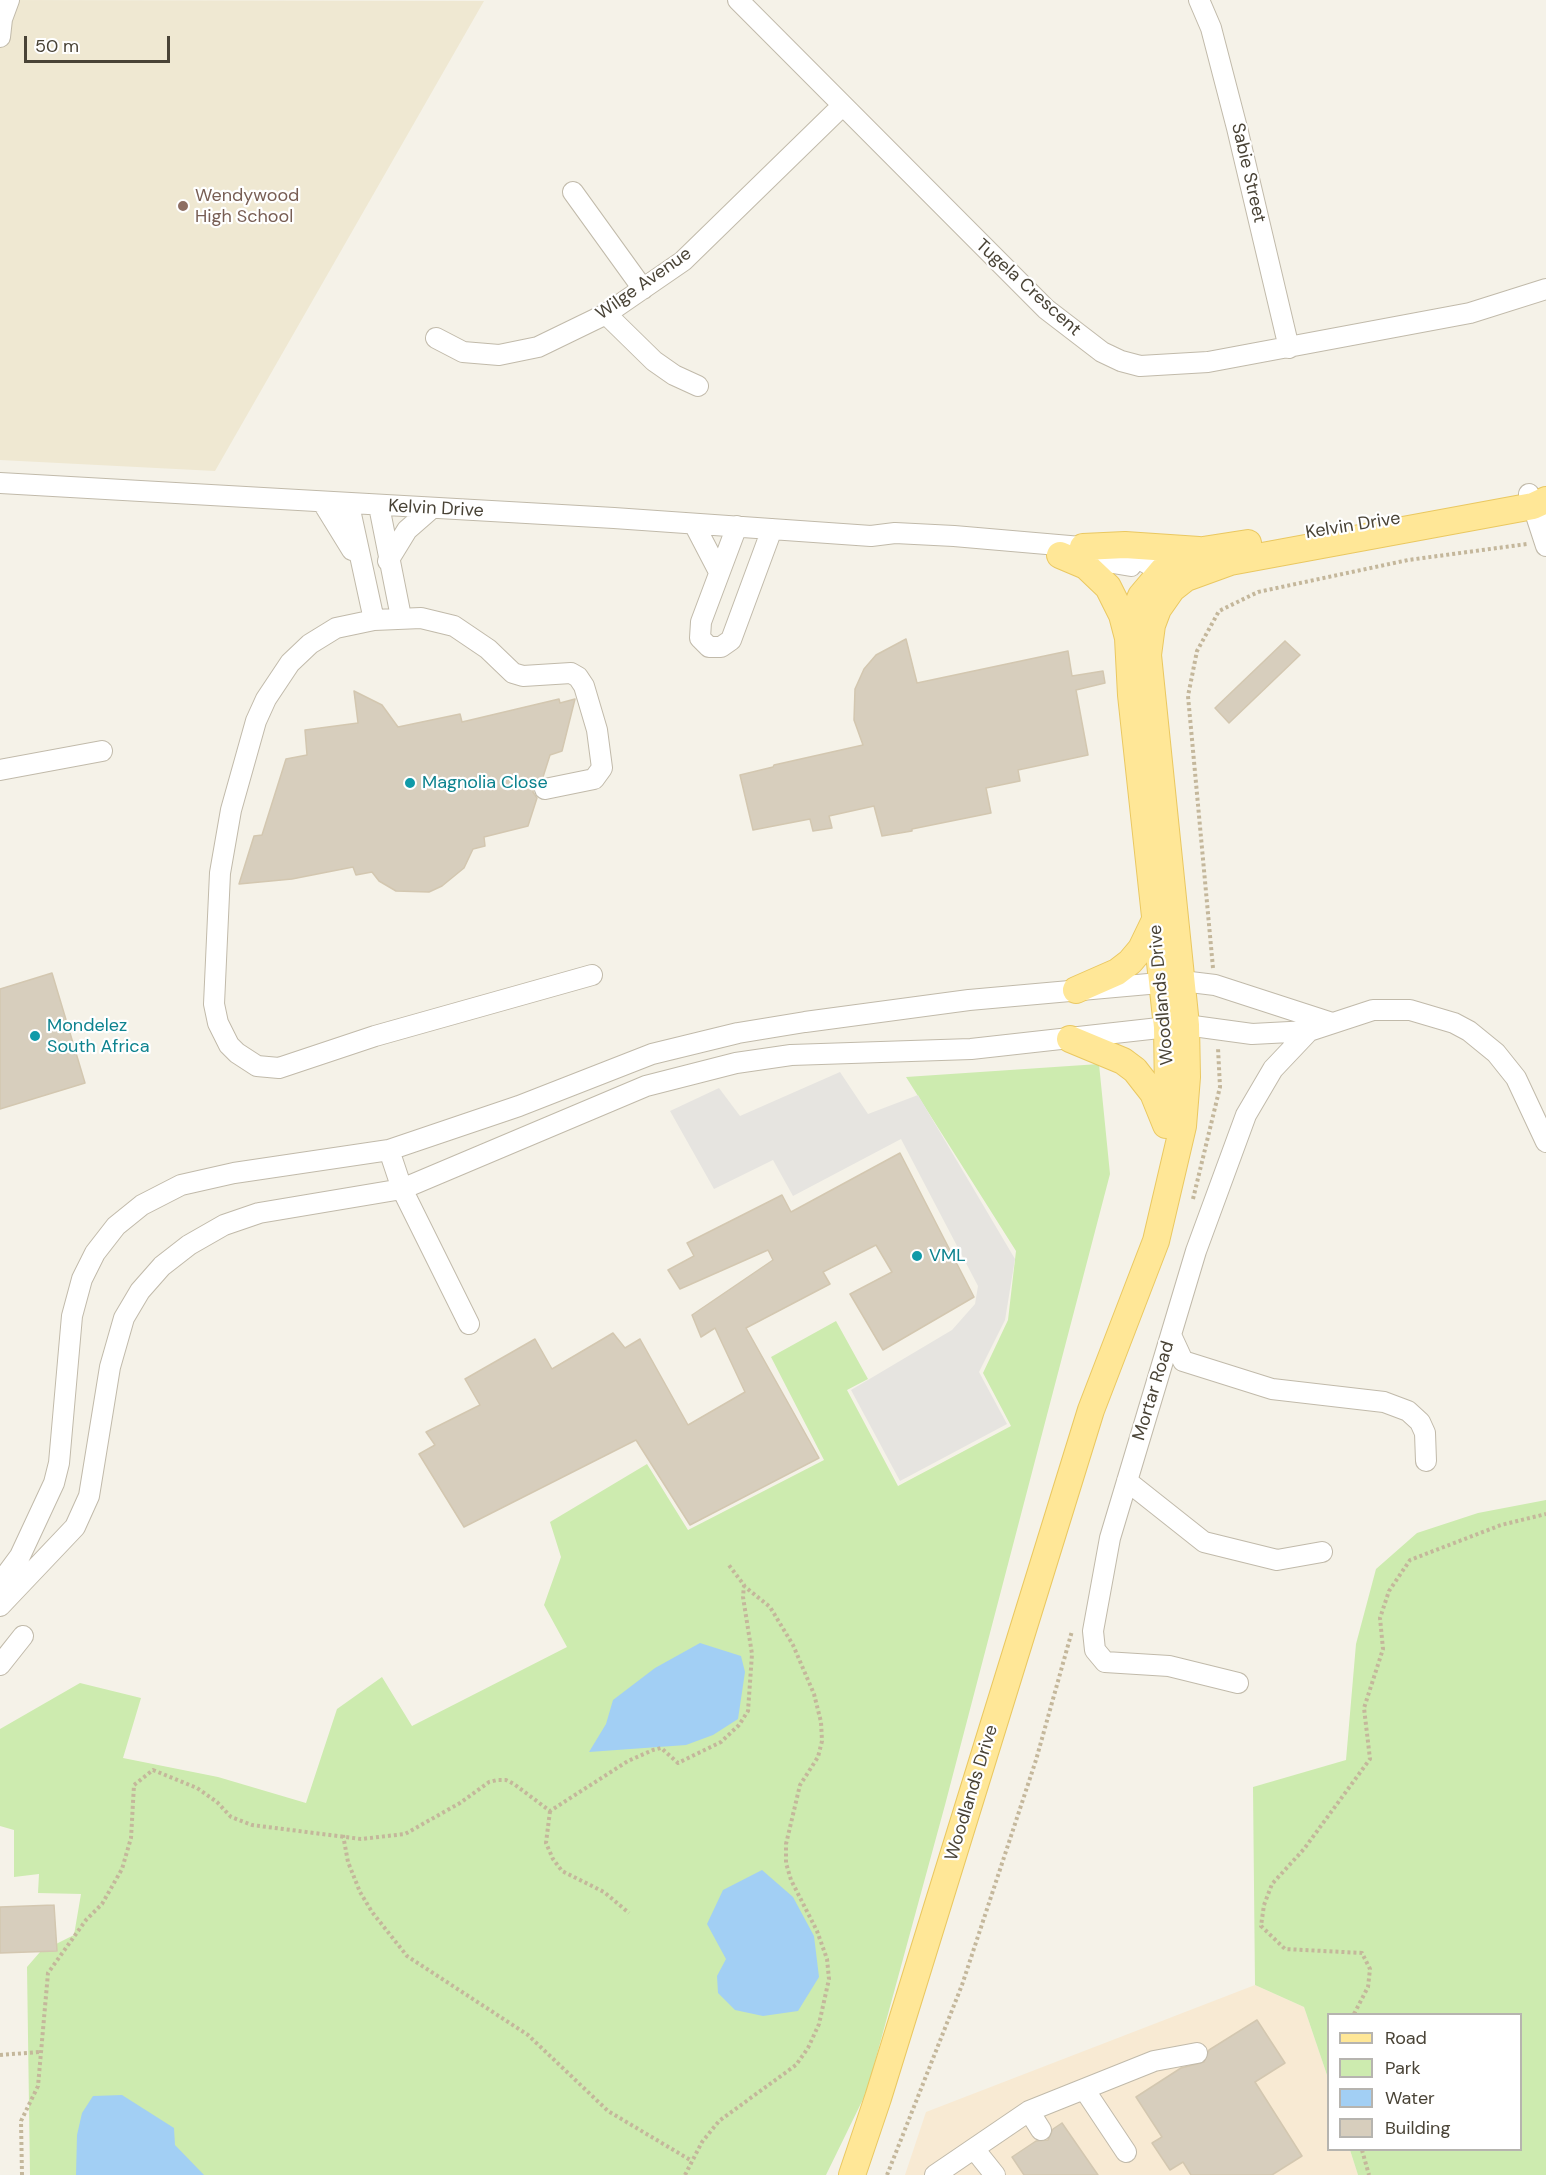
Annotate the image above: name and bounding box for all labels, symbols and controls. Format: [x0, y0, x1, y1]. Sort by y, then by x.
scale bar [27, 24, 172, 62]
text: 50 m [35, 34, 79, 58]
street label: Sabie Street [1226, 121, 1270, 225]
place label: Wendywood High School [195, 185, 299, 228]
marker: Wendywood High School [176, 199, 190, 213]
street label: Tugela Crescent [971, 235, 1085, 341]
street label: Wilge Avenue [592, 243, 696, 325]
street label: Kelvin Drive [388, 496, 484, 522]
street label: Kelvin Drive [1304, 508, 1402, 544]
place label: Magnolia Close [422, 772, 548, 794]
marker: Magnolia Close [403, 776, 417, 790]
street label: Woodlands Drive [1145, 924, 1179, 1066]
place label: Mondelez South Africa [47, 1015, 149, 1058]
marker: Mondelez South Africa [28, 1029, 42, 1043]
place label: VML [929, 1245, 966, 1267]
marker: VML [910, 1249, 924, 1263]
street label: Mortar Road [1129, 1339, 1179, 1443]
street label: Woodlands Drive [941, 1722, 1003, 1864]
legend [1327, 2013, 1522, 2151]
text: Road [1385, 2026, 1427, 2050]
text: Park [1385, 2056, 1421, 2080]
text: Water [1385, 2086, 1435, 2110]
text: Building [1385, 2116, 1450, 2140]

